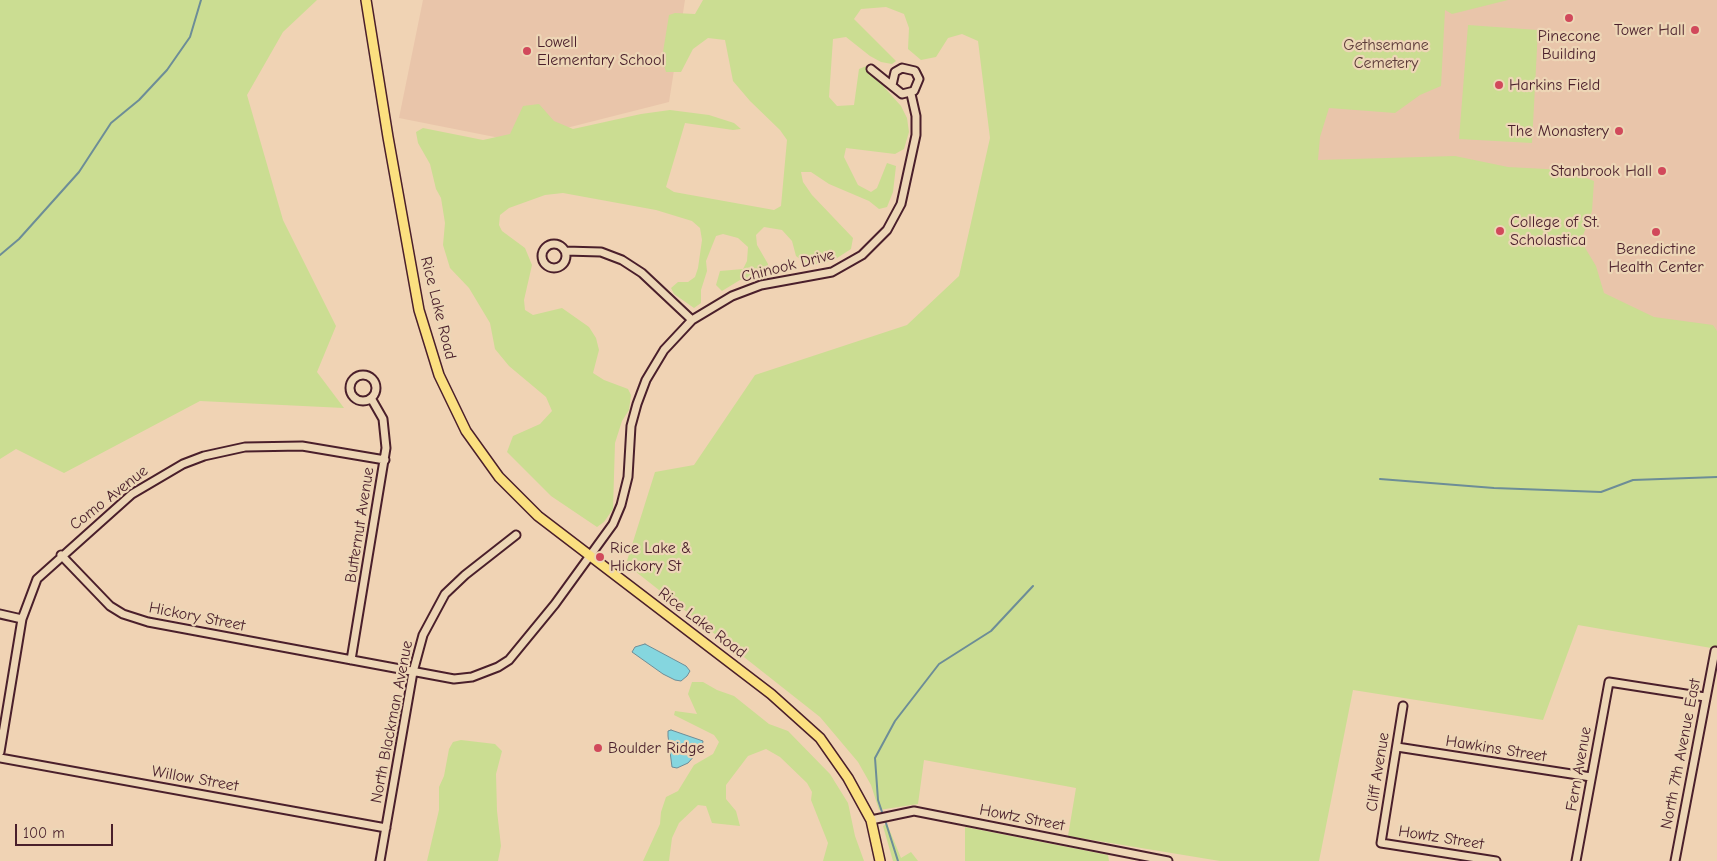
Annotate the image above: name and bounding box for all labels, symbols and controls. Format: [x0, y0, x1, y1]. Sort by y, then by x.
marker: Pinecone Building [1563, 12, 1575, 24]
place label: Tower Hall [1614, 20, 1685, 40]
marker: Tower Hall [1689, 24, 1701, 36]
place label: Pinecone Building [1538, 26, 1600, 64]
place label: Lowell Elementary School [537, 32, 665, 70]
park label: Gethsemane Cemetery [1343, 35, 1429, 73]
marker: Lowell Elementary School [521, 45, 533, 57]
place label: Harkins Field [1509, 75, 1600, 95]
marker: Harkins Field [1493, 79, 1505, 91]
place label: The Monastery [1507, 121, 1609, 141]
marker: The Monastery [1613, 125, 1625, 137]
place label: Stanbrook Hall [1550, 161, 1652, 181]
marker: Stanbrook Hall [1656, 165, 1668, 177]
place label: College of St. Scholastica [1510, 212, 1599, 250]
marker: College of St. Scholastica [1494, 225, 1506, 237]
marker: Benedictine Health Center [1650, 226, 1662, 238]
place label: Benedictine Health Center [1608, 239, 1704, 277]
street label: Chinook Drive [739, 245, 837, 287]
street label: Rice Lake Road [416, 254, 460, 362]
street label: Como Avenue [66, 461, 152, 535]
street label: Butternut Avenue [341, 466, 379, 584]
place label: Rice Lake & Hickory St [610, 538, 691, 576]
marker: Rice Lake & Hickory St [594, 551, 606, 563]
street label: Rice Lake Road [654, 584, 750, 662]
street label: Hickory Street [147, 598, 247, 636]
street label: North Blackman Avenue [367, 639, 417, 805]
street label: North 7th Avenue East [1657, 677, 1705, 831]
street label: Fern Avenue [1562, 725, 1596, 813]
street label: Cliff Avenue [1362, 731, 1394, 813]
street label: Hawkins Street [1444, 732, 1548, 766]
place label: Boulder Ridge [608, 738, 704, 758]
marker: Boulder Ridge [592, 742, 604, 754]
street label: Willow Street [150, 762, 240, 796]
street label: Howtz Street [978, 800, 1066, 836]
scale bar [18, 814, 115, 846]
street label: Howtz Street [1397, 822, 1485, 854]
text: 100 m [23, 824, 65, 842]

